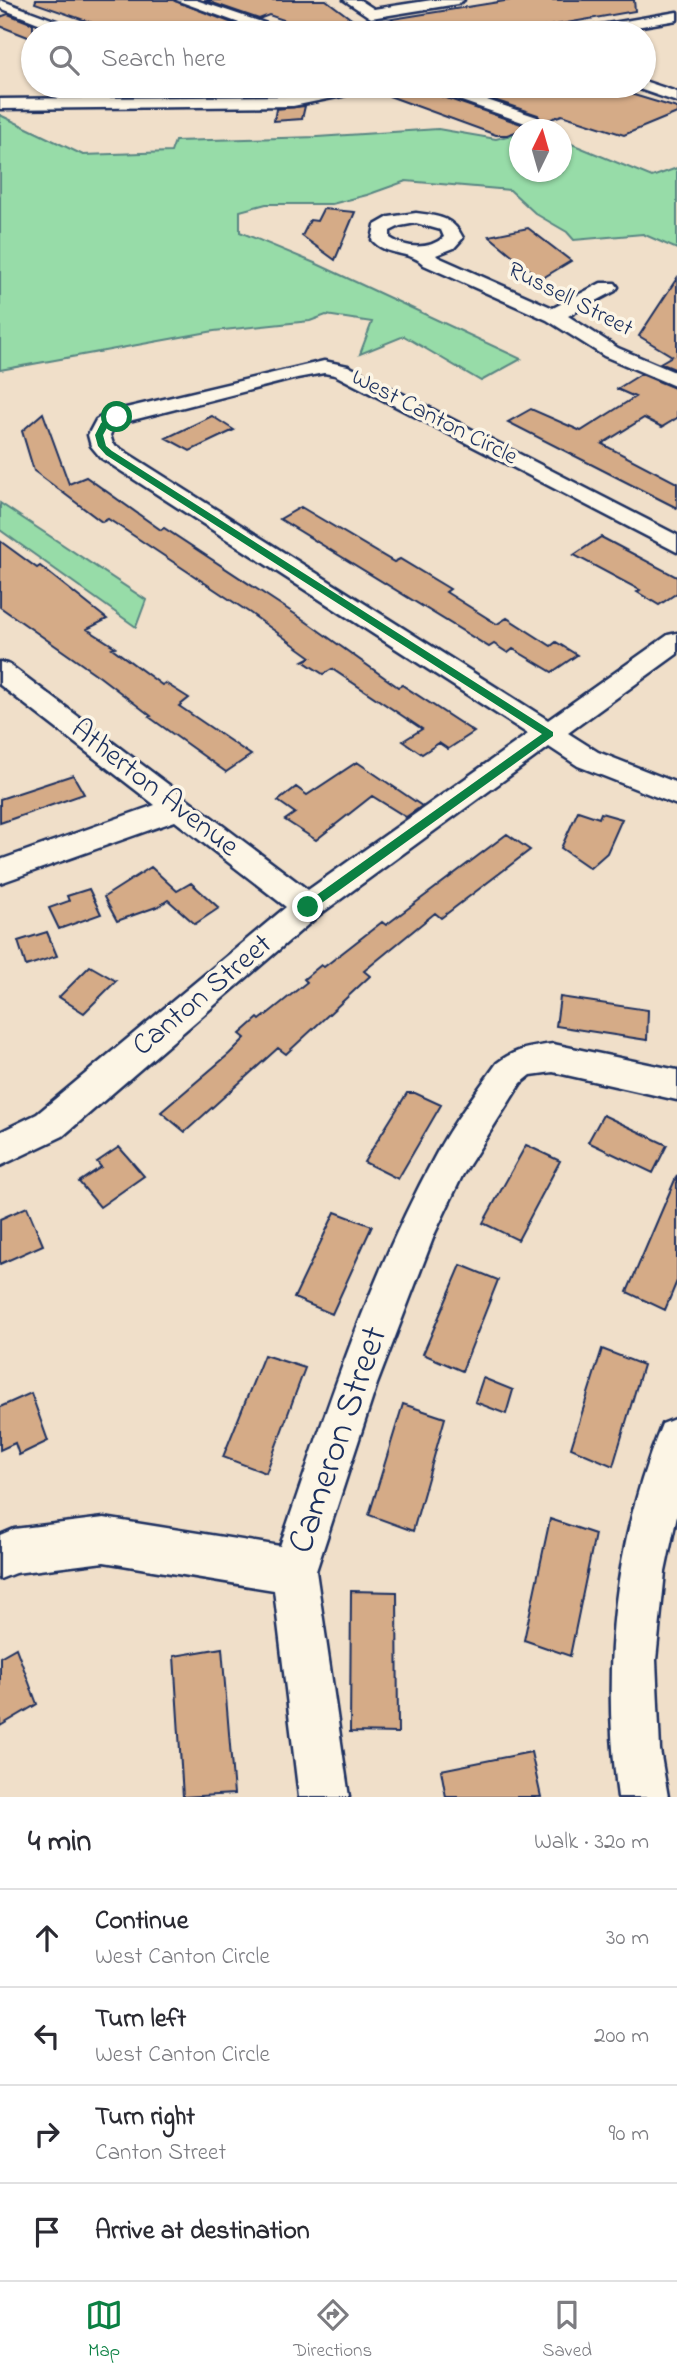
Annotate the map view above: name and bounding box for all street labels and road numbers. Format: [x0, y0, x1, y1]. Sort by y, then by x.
street label: Russell Street [501, 253, 639, 347]
street label: West Canton Circle [345, 361, 523, 475]
street label: Atherton Avenue [60, 709, 248, 869]
street label: Canton Street [123, 924, 283, 1068]
street label: Cameron Street [275, 1319, 403, 1561]

